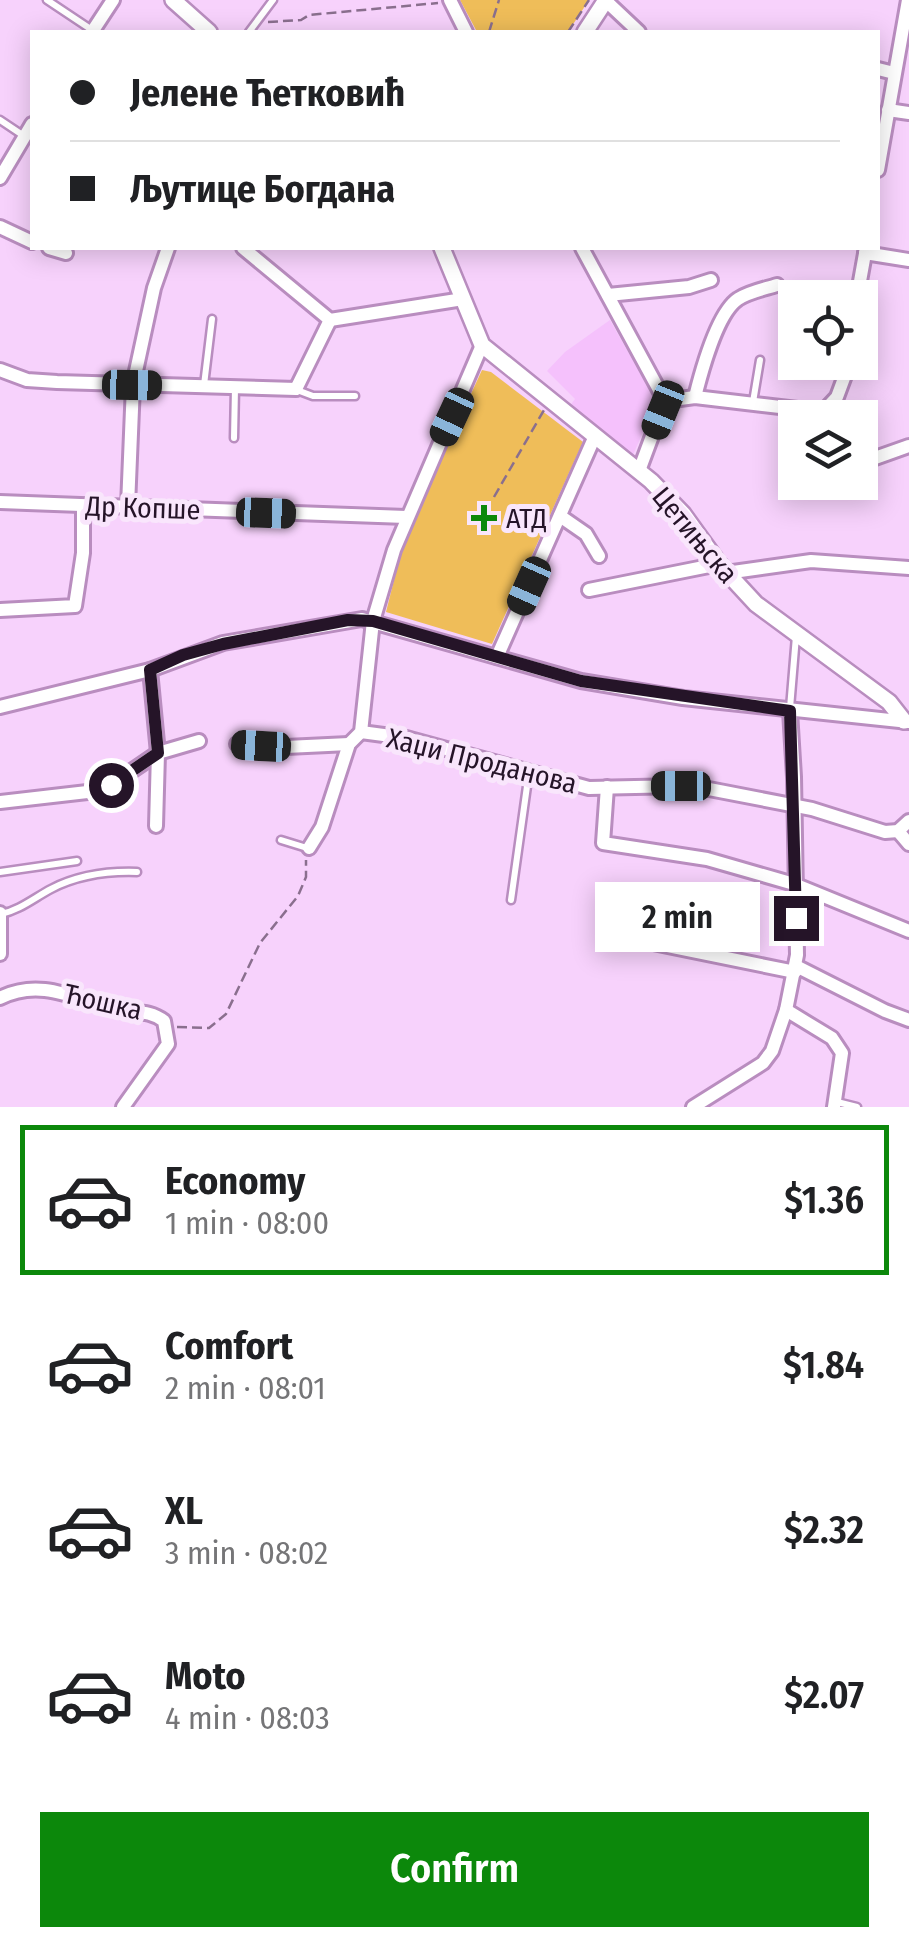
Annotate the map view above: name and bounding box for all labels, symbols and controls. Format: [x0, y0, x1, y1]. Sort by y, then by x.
text: Јелене Ћетковић [130, 70, 405, 116]
text: Љутице Богдана [130, 166, 395, 212]
map controls [778, 280, 878, 500]
button: locate [778, 280, 878, 380]
car [102, 369, 162, 401]
car [638, 377, 688, 443]
car [426, 383, 478, 451]
button: layers [778, 400, 878, 500]
street label: Цетињска [645, 480, 745, 590]
street label: Др Копше [84, 489, 201, 526]
car [235, 497, 297, 529]
place label: АТД [506, 502, 547, 535]
marker: АТД [471, 505, 497, 531]
car [503, 552, 555, 620]
street label: Хаџи Проданова [384, 721, 580, 801]
car [230, 729, 292, 763]
route start [89, 763, 134, 808]
car [651, 771, 711, 801]
callout: 2 min [596, 883, 761, 953]
route end [774, 896, 819, 941]
text: 2 min [642, 898, 713, 936]
street label: Ћошка [61, 977, 145, 1027]
icon: car [45, 1155, 135, 1245]
text: Economy [165, 1158, 305, 1204]
text: $1.36 [784, 1177, 864, 1223]
text: 1 min · 08:00 [165, 1204, 329, 1242]
icon: car [45, 1320, 135, 1410]
text: Comfort [165, 1323, 293, 1369]
text: $1.84 [783, 1342, 864, 1388]
text: 2 min · 08:01 [165, 1369, 326, 1407]
icon: car [45, 1485, 135, 1575]
text: XL [165, 1488, 203, 1534]
text: $2.32 [784, 1507, 864, 1553]
text: 3 min · 08:02 [165, 1534, 328, 1572]
icon: car [45, 1650, 135, 1740]
text: Moto [165, 1653, 246, 1699]
text: $2.07 [784, 1672, 864, 1718]
text: 4 min · 08:03 [165, 1699, 330, 1737]
button: Confirm [40, 1812, 869, 1927]

